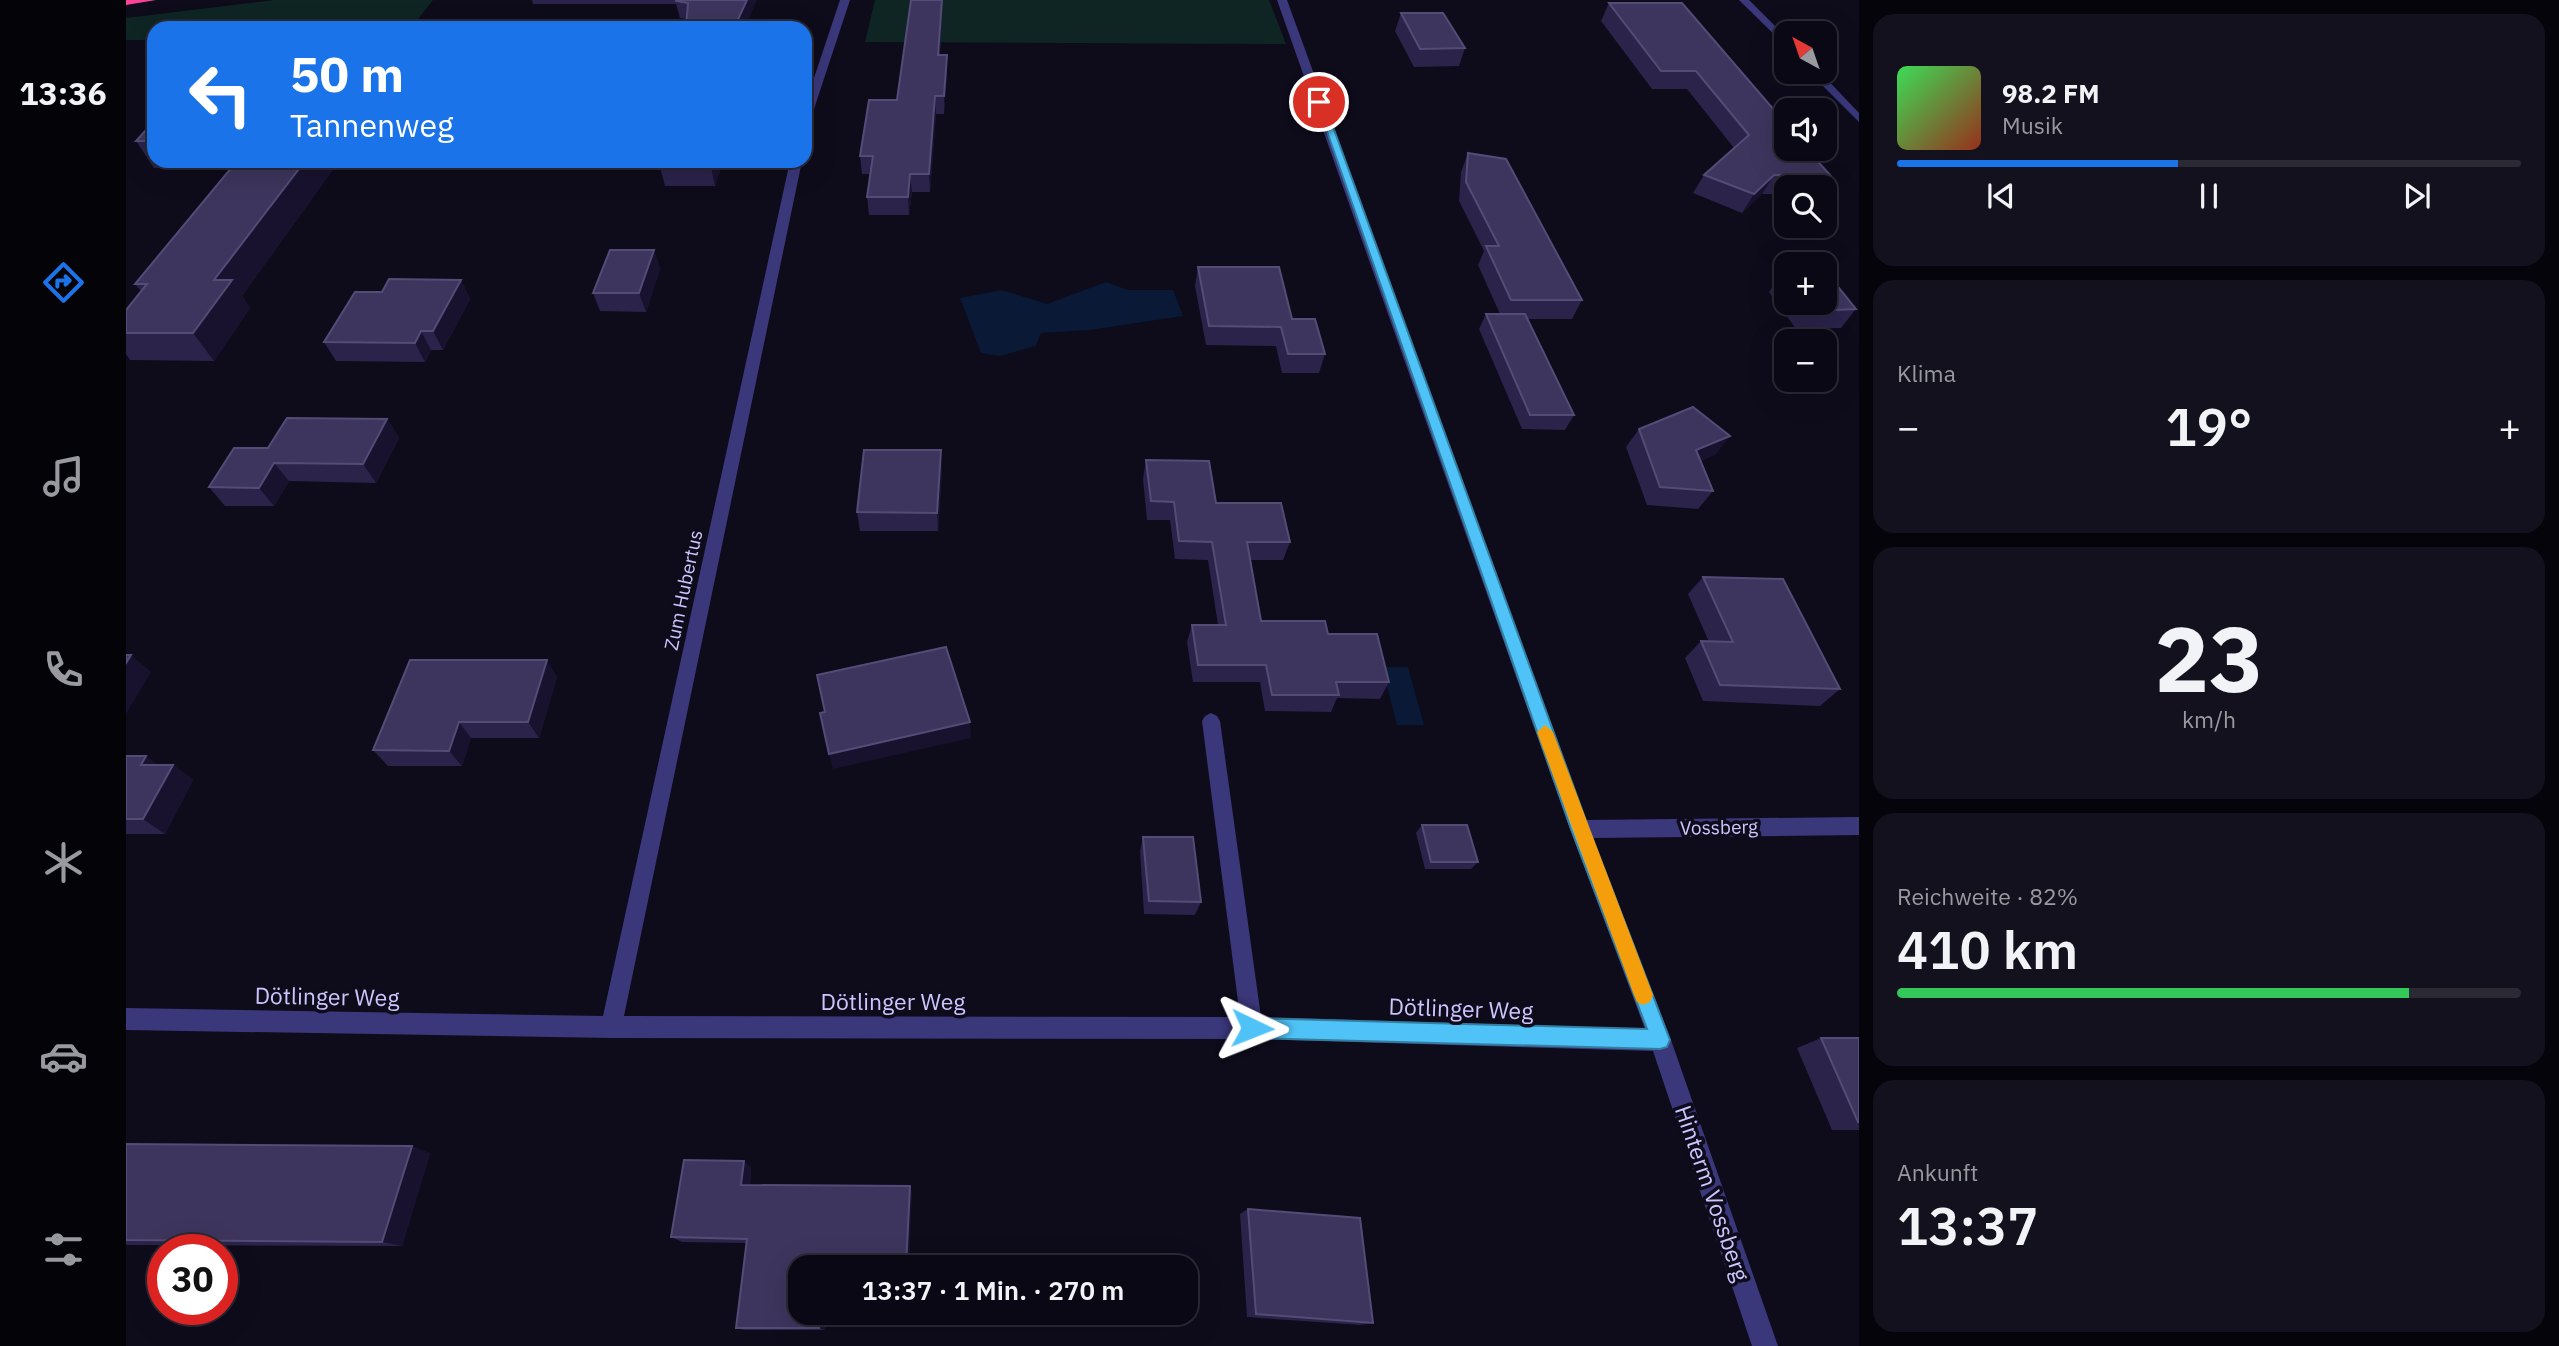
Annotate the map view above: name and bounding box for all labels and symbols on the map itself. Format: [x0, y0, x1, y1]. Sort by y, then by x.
north arrow [1774, 21, 1838, 84]
pin [1289, 72, 1349, 132]
street label: Zum Hubertus [659, 528, 707, 652]
street label: Vossberg [1680, 814, 1758, 840]
street label: Dötlinger Weg [254, 980, 400, 1012]
street label: Dötlinger Weg [821, 986, 965, 1016]
street label: Dötlinger Weg [1388, 990, 1534, 1026]
position arrow [1215, 991, 1289, 1065]
street label: Hinterm Vossberg [1669, 1101, 1757, 1285]
speed limit sign: 30 [147, 1234, 238, 1325]

